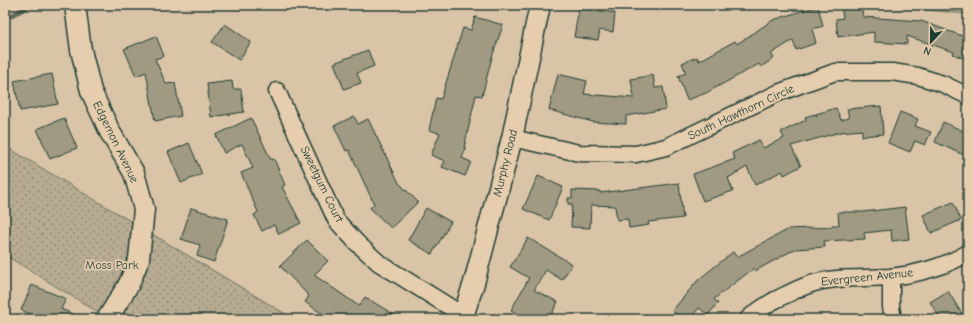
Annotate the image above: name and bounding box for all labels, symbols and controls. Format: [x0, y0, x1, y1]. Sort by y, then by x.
north arrow [911, 22, 951, 62]
text: N [922, 43, 933, 58]
street label: South Hawthorn Circle [686, 81, 796, 143]
street label: Edgemon Avenue [90, 99, 142, 185]
street label: Murphy Road [490, 128, 520, 198]
street label: Sweetgum Court [297, 144, 347, 225]
park label: Moss Park [85, 258, 139, 272]
street label: Evergreen Avenue [820, 265, 914, 289]

